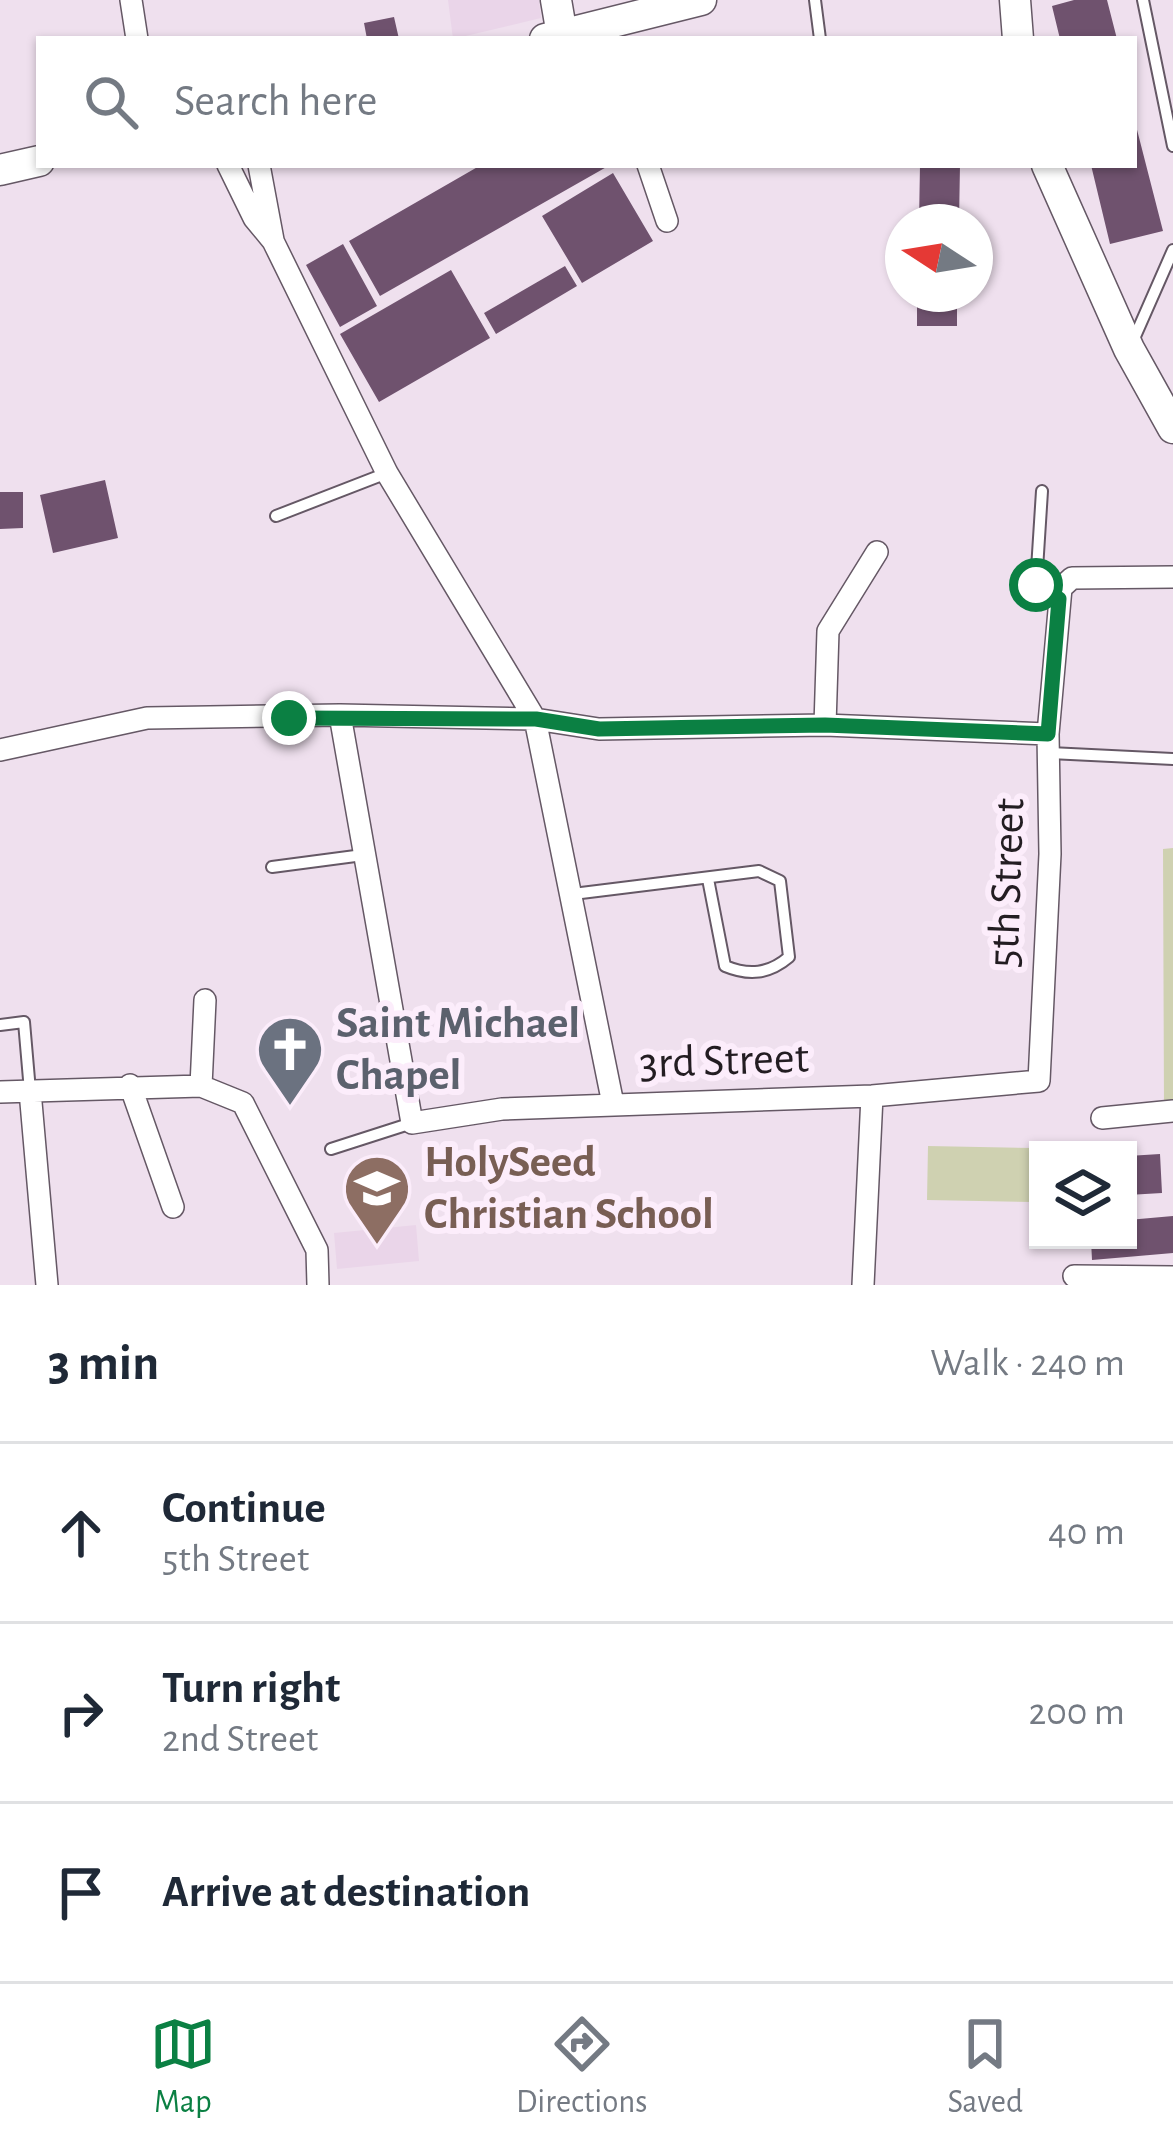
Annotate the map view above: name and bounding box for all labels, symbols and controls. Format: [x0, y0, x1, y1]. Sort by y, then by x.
search box [36, 36, 1137, 168]
icon: search [78, 69, 144, 135]
text: Search here [174, 79, 377, 124]
north arrow [885, 204, 993, 312]
route start [1009, 558, 1063, 612]
route end [262, 691, 316, 745]
street label: 5th Street [982, 797, 1032, 969]
place label: Saint Michael Chapel [336, 1001, 580, 1098]
church icon: Saint Michael Chapel [255, 1014, 325, 1108]
street label: 3rd Street [638, 1036, 810, 1086]
place label: HolySeed Christian School [424, 1140, 714, 1237]
map controls [1029, 1141, 1137, 1249]
button: layers [1029, 1141, 1137, 1249]
school or university icon: HolySeed Christian School [342, 1153, 412, 1247]
text: 3 min [48, 1338, 159, 1389]
text: Walk · 240 m [930, 1344, 1125, 1383]
text: Continue [162, 1486, 326, 1531]
icon: ahead [48, 1500, 114, 1566]
text: 40 m [1048, 1513, 1125, 1552]
text: 5th Street [162, 1540, 309, 1579]
text: Turn right [162, 1666, 340, 1711]
icon: right [48, 1680, 114, 1746]
text: 200 m [1028, 1693, 1125, 1732]
text: 2nd Street [162, 1720, 318, 1759]
icon: arrive [48, 1860, 114, 1926]
text: Arrive at destination [162, 1870, 530, 1915]
tab: Map [150, 2011, 216, 2123]
tab: Directions [516, 2011, 647, 2123]
tab: Saved [947, 2011, 1023, 2123]

